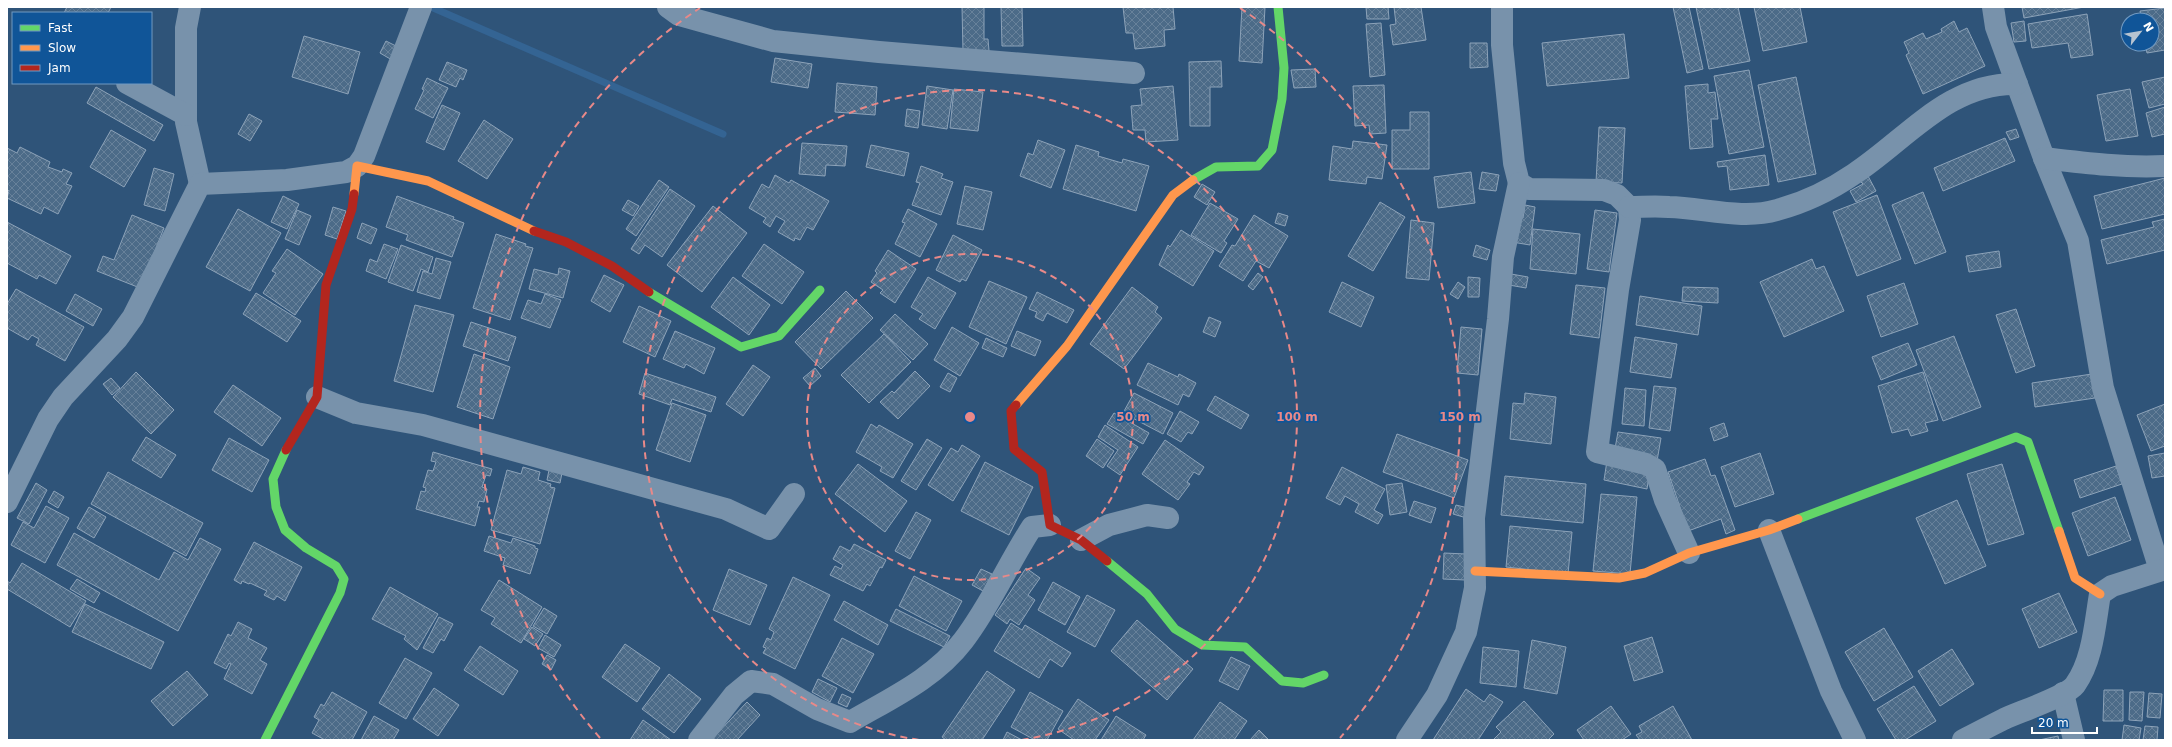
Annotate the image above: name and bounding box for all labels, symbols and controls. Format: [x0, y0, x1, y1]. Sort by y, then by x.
legend [12, 12, 152, 84]
north arrow [2120, 12, 2160, 52]
text: N [2140, 20, 2156, 34]
text: Fast [48, 21, 72, 35]
text: Slow [48, 41, 76, 55]
text: Jam [47, 61, 71, 75]
centre of rings [963, 410, 977, 424]
text: 50 m [1116, 410, 1150, 424]
text: 100 m [1276, 410, 1318, 424]
text: 150 m [1439, 410, 1481, 424]
scale bar [2032, 709, 2097, 735]
text: 20 m [2038, 716, 2069, 730]

